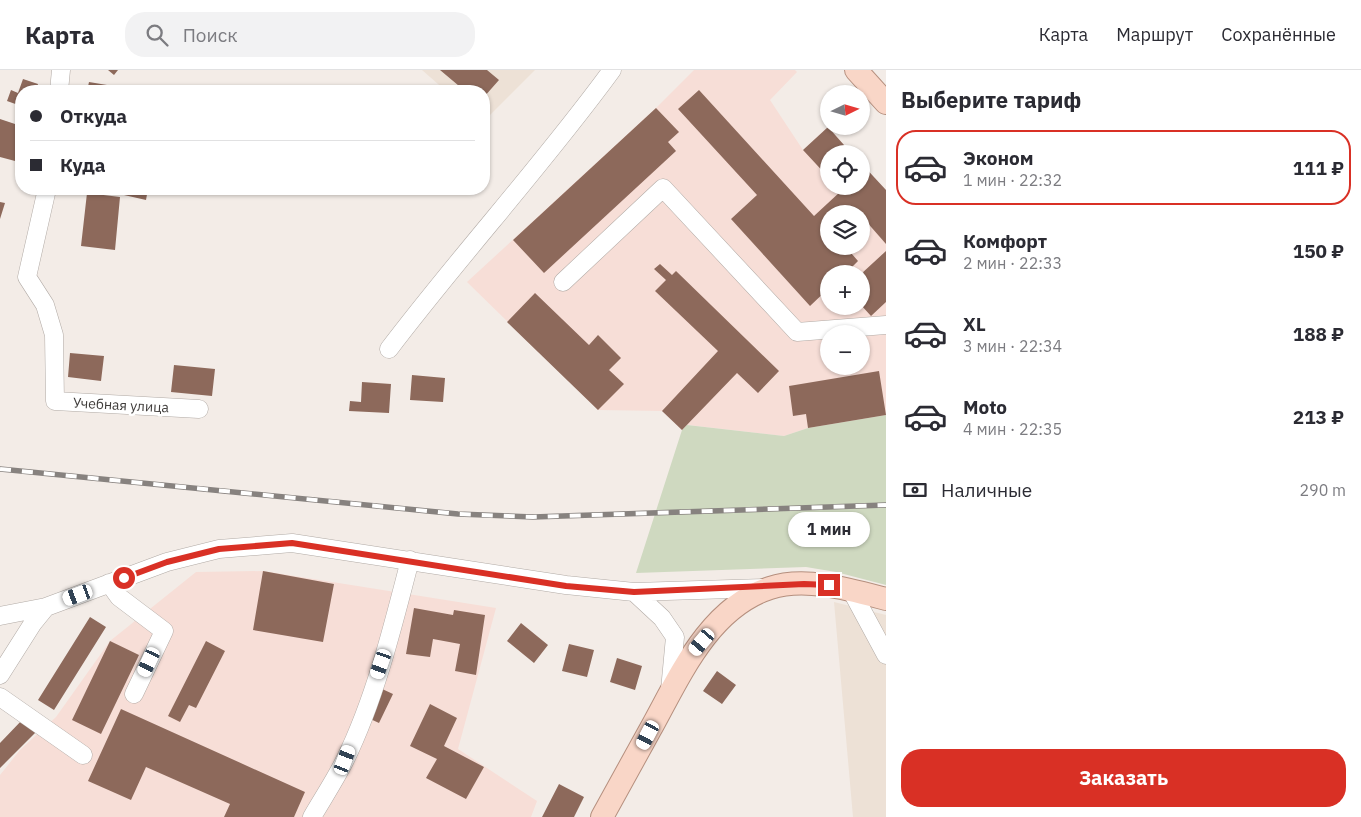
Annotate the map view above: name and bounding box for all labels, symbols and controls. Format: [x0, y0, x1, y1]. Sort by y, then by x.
search box [125, 12, 475, 57]
text: Карта [25, 19, 95, 51]
icon: search [143, 21, 171, 49]
text: Поиск [183, 23, 238, 47]
text: Карта [1039, 23, 1088, 46]
text: Маршрут [1116, 23, 1193, 46]
text: Сохранённые [1221, 23, 1336, 46]
north arrow [820, 85, 870, 135]
map controls [820, 85, 870, 375]
text: Выберите тариф [901, 85, 1081, 114]
text: Откуда [60, 104, 127, 128]
button: locate [820, 145, 870, 195]
icon: car [903, 145, 948, 190]
text: Эконом [963, 146, 1034, 170]
text: Куда [60, 153, 105, 177]
text: 111 ₽ [1293, 156, 1344, 180]
text: 1 мин · 22:32 [963, 170, 1062, 190]
button: layers [820, 205, 870, 255]
icon: car [903, 228, 948, 273]
text: Комфорт [963, 229, 1047, 253]
text: 150 ₽ [1293, 239, 1344, 263]
text: 2 мин · 22:33 [963, 253, 1062, 273]
button: + [820, 265, 870, 315]
icon: car [903, 311, 948, 356]
text: XL [963, 312, 986, 336]
text: 188 ₽ [1293, 322, 1344, 346]
button: − [820, 325, 870, 375]
text: 3 мин · 22:34 [963, 336, 1062, 356]
street label: Учебная улица [72, 393, 170, 417]
icon: car [903, 394, 948, 439]
text: Moto [963, 395, 1007, 419]
text: 213 ₽ [1293, 405, 1344, 429]
text: 4 мин · 22:35 [963, 419, 1062, 439]
icon: cash [901, 476, 929, 504]
text: Наличные [941, 478, 1032, 502]
text: 290 m [1299, 480, 1346, 500]
callout: 1 мин [788, 512, 870, 548]
text: 1 мин [807, 519, 851, 539]
route start [113, 567, 135, 589]
route end [818, 574, 840, 596]
car [61, 583, 94, 607]
car [686, 626, 717, 658]
car [135, 645, 162, 679]
car [369, 647, 392, 681]
car [634, 718, 661, 752]
car [332, 743, 357, 777]
button: Заказать [901, 749, 1346, 807]

